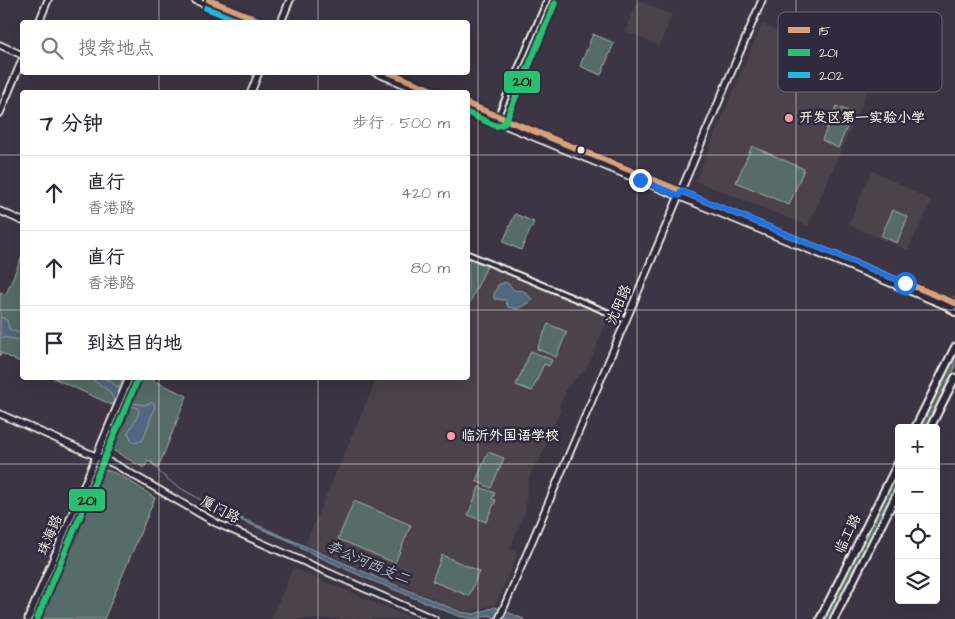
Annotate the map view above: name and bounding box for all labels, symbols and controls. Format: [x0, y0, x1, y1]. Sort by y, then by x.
legend [778, 12, 942, 92]
search box [20, 20, 470, 75]
text: 15 [819, 21, 831, 41]
icon: search [38, 34, 66, 62]
text: 搜索地点 [78, 35, 154, 62]
text: 201 [819, 43, 838, 63]
text: 202 [819, 66, 844, 86]
line badge: 201 [503, 70, 541, 94]
text: 201 [512, 72, 532, 92]
place label: 开发区第一实验小学 [799, 108, 925, 128]
text: 7 分钟 [40, 109, 103, 138]
text: 步行 · 500 m [353, 112, 450, 134]
marker: 开发区第一实验小学 [783, 112, 795, 124]
unlabelled marker [576, 145, 586, 155]
text: 直行 [87, 169, 125, 196]
route end [629, 169, 652, 192]
icon: ahead [40, 179, 68, 207]
text: 420 m [401, 182, 450, 204]
text: 香港路 [87, 197, 135, 219]
text: 直行 [87, 244, 125, 271]
icon: ahead [40, 254, 68, 282]
text: 80 m [411, 257, 450, 279]
text: 香港路 [87, 272, 135, 294]
route start [894, 272, 917, 295]
street label: 沈阳路 [602, 282, 636, 328]
icon: arrive [40, 329, 68, 357]
text: 到达目的地 [87, 330, 182, 357]
map controls [895, 424, 940, 604]
button: + [895, 424, 940, 469]
place label: 临沂外国语学校 [461, 426, 559, 446]
marker: 临沂外国语学校 [445, 430, 457, 442]
button: − [895, 469, 940, 514]
line badge: 201 [68, 488, 106, 512]
text: 201 [77, 491, 97, 511]
street label: 厦门路 [197, 492, 243, 528]
street label: 临工路 [830, 511, 866, 557]
street label: 珠海路 [33, 512, 67, 558]
button: locate [895, 514, 940, 559]
water label: 李公河西支二 [322, 536, 414, 590]
button: layers [895, 559, 940, 604]

